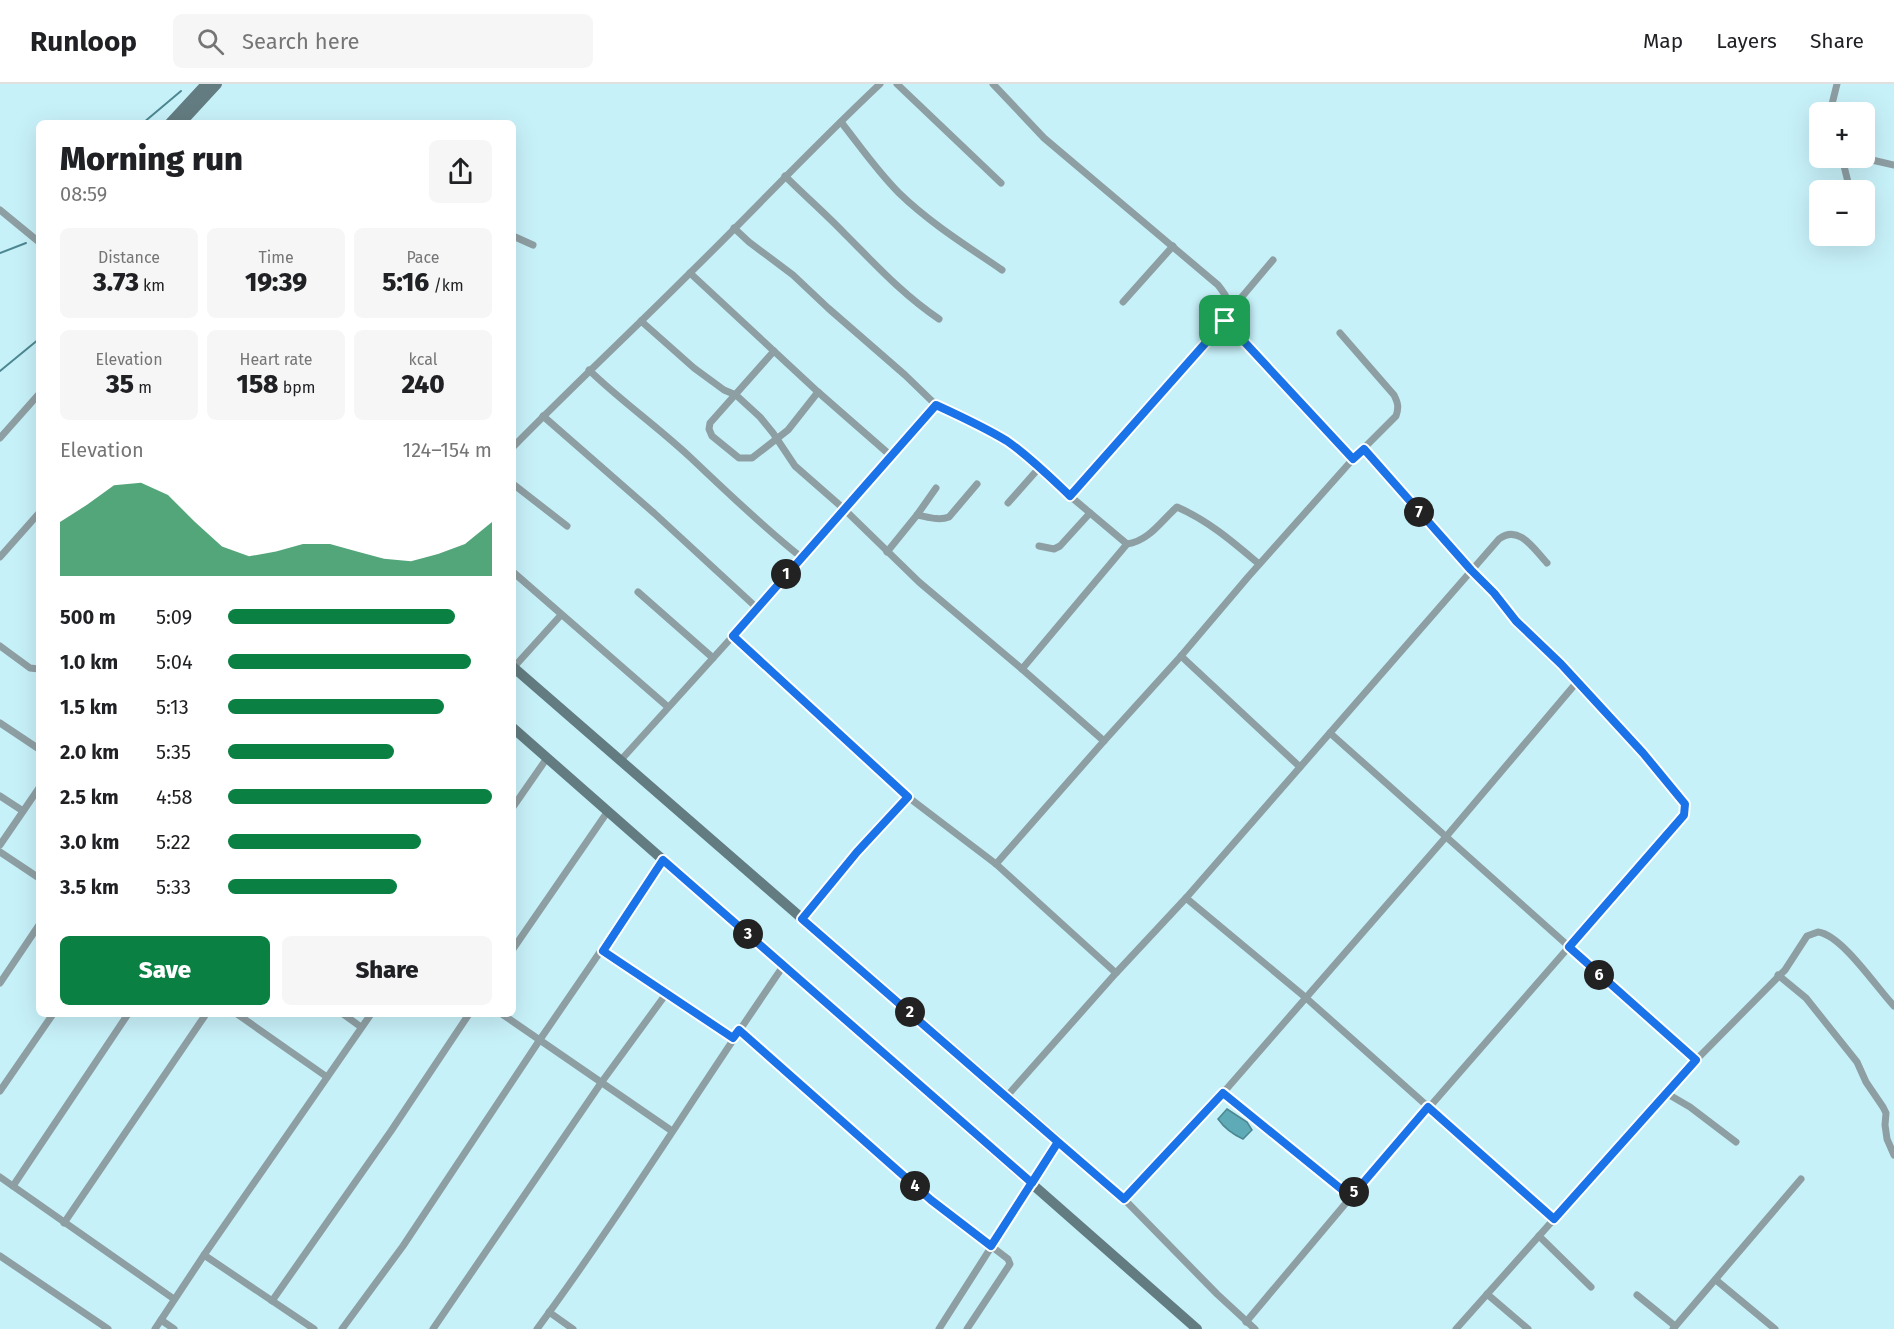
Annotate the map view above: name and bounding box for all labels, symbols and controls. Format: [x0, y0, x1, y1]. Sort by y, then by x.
search box [173, 14, 593, 68]
text: Runloop [30, 25, 137, 58]
icon: search [194, 25, 227, 58]
text: Search here [242, 28, 360, 55]
text: Map [1643, 28, 1683, 54]
text: Layers [1716, 28, 1777, 54]
text: Share [1810, 28, 1864, 54]
map controls [1809, 102, 1875, 246]
button: + [1809, 102, 1875, 168]
text: Morning run [60, 139, 243, 179]
button: share [429, 140, 492, 203]
button: − [1809, 180, 1875, 246]
text: 08:59 [60, 182, 107, 206]
text: Distance [98, 248, 160, 267]
text: Time [258, 248, 294, 267]
text: Pace [406, 248, 440, 267]
text: 3.73 [93, 267, 139, 298]
text: 19:39 [245, 267, 307, 298]
text: 5:16 [382, 267, 429, 298]
text: km [139, 276, 165, 295]
text: /km [429, 276, 464, 295]
pin [1199, 295, 1250, 346]
icon: arrive [1208, 304, 1241, 337]
text: Elevation [95, 350, 163, 369]
text: Heart rate [240, 350, 312, 369]
text: kcal [409, 350, 437, 369]
text: 35 [106, 369, 134, 400]
text: 158 [237, 369, 278, 400]
text: 240 [401, 369, 445, 400]
text: m [134, 378, 152, 397]
text: bpm [278, 378, 315, 397]
text: Elevation [60, 438, 144, 462]
text: 124–154 m [403, 438, 492, 462]
pin: 7 [1404, 497, 1434, 527]
text: 7 [1415, 502, 1423, 521]
pin: 1 [771, 559, 801, 589]
text: 1 [782, 564, 790, 583]
text: 500 m [60, 605, 116, 629]
text: 5:09 [156, 605, 192, 629]
text: 1.0 km [60, 650, 118, 674]
text: 5:04 [156, 650, 193, 674]
text: 1.5 km [60, 695, 118, 719]
text: 5:13 [156, 695, 189, 719]
text: 2.0 km [60, 740, 119, 764]
text: 5:35 [156, 740, 191, 764]
text: 2.5 km [60, 785, 119, 809]
text: 4:58 [156, 785, 193, 809]
text: 3.0 km [60, 830, 119, 854]
text: 5:22 [156, 830, 191, 854]
text: 3.5 km [60, 875, 119, 899]
text: 5:33 [156, 875, 191, 899]
pin: 3 [733, 919, 763, 949]
text: 3 [744, 924, 752, 943]
button: Save [60, 936, 270, 1005]
button: Share [282, 936, 492, 1005]
pin: 6 [1584, 960, 1614, 990]
text: 6 [1594, 965, 1604, 984]
pin: 2 [895, 997, 925, 1027]
text: 2 [906, 1002, 914, 1021]
pin: 4 [900, 1171, 930, 1201]
text: 4 [910, 1176, 920, 1195]
pin: 5 [1339, 1177, 1369, 1207]
text: 5 [1350, 1182, 1358, 1201]

